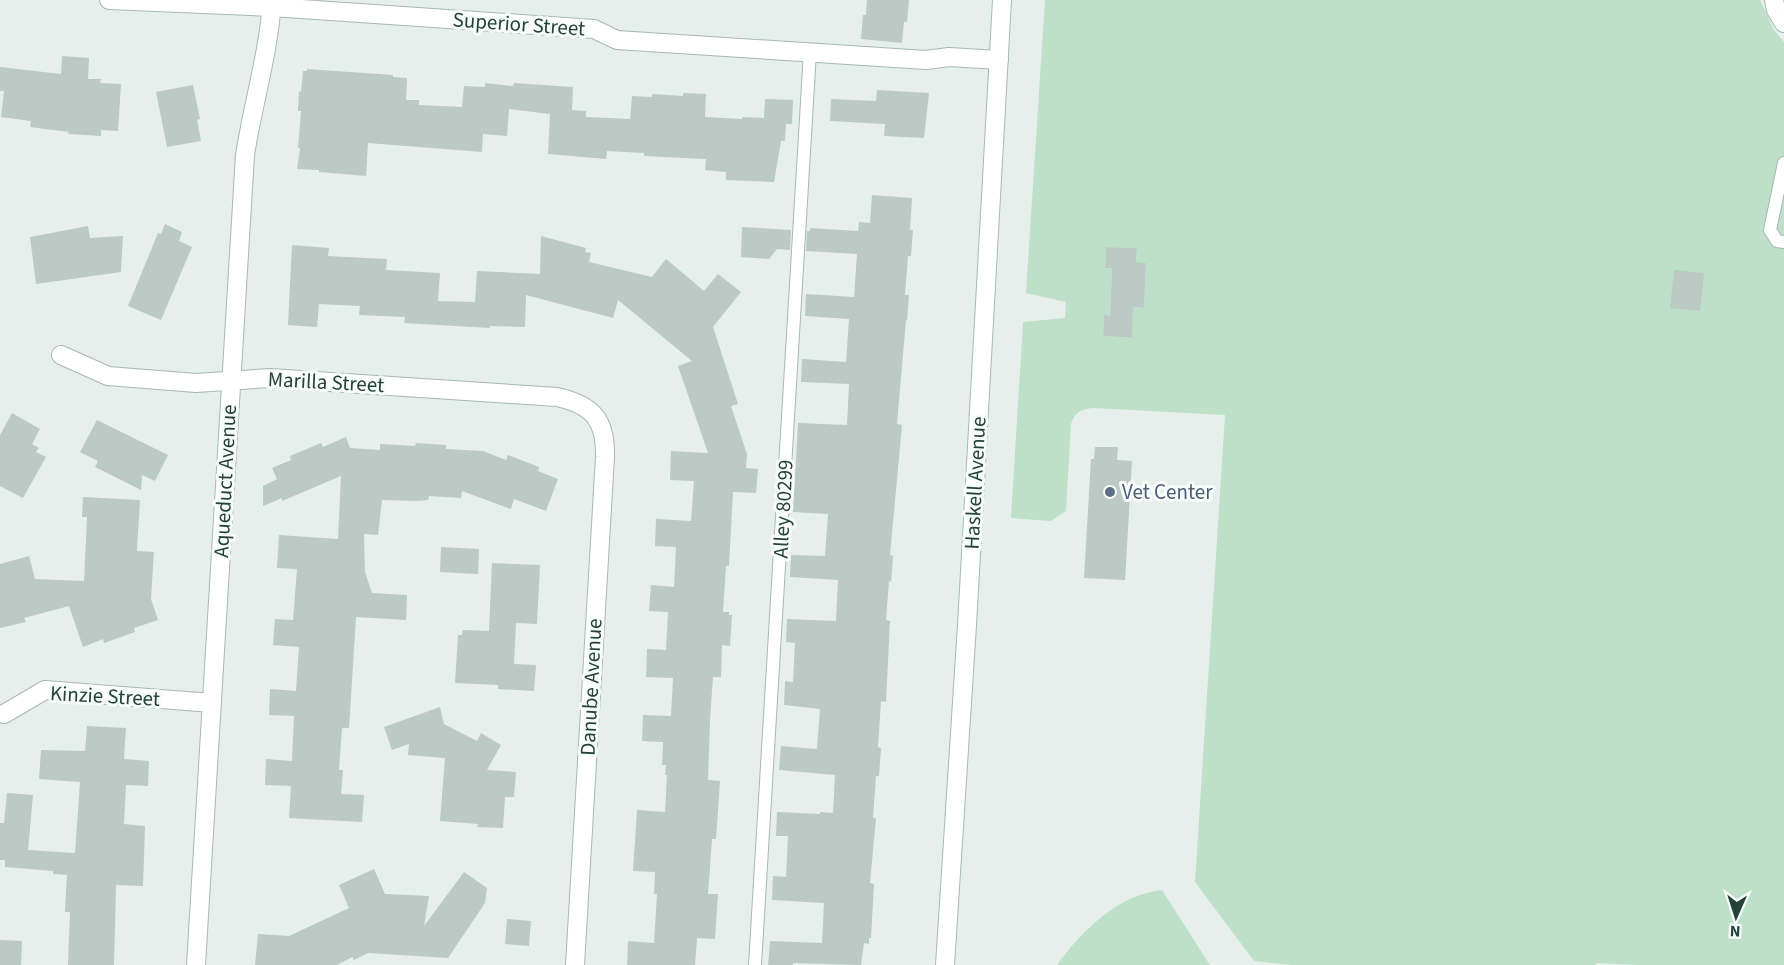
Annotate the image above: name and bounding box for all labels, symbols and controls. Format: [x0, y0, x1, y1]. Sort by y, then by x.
street label: Superior Street [452, 4, 586, 44]
street label: Marilla Street [267, 364, 385, 400]
street label: Aqueduct Avenue [206, 404, 244, 558]
street label: Haskell Avenue [957, 416, 993, 550]
street label: Alley 80299 [765, 459, 801, 559]
place label: Vet Center [1122, 477, 1213, 507]
marker: Vet Center [1103, 485, 1117, 499]
street label: Danube Avenue [572, 618, 610, 756]
street label: Kinzie Street [49, 678, 161, 714]
north arrow [1706, 887, 1766, 947]
text: N [1729, 920, 1741, 942]

